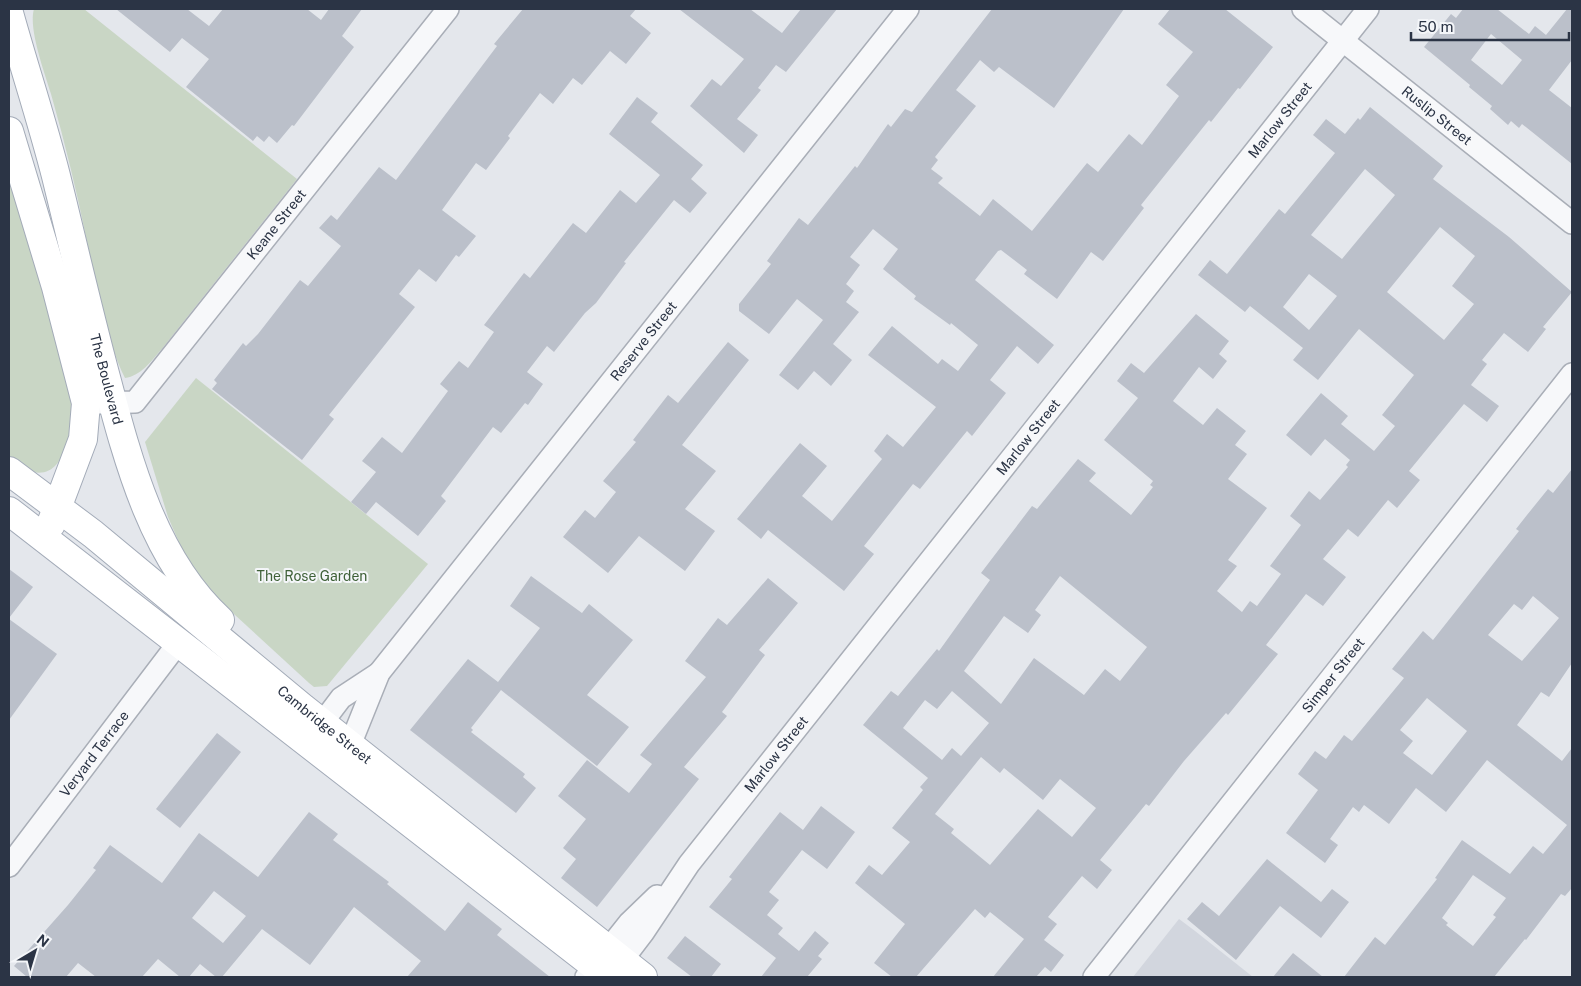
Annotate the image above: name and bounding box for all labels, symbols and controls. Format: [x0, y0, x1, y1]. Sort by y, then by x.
scale bar [1411, 10, 1568, 42]
text: 50 m [1418, 18, 1453, 35]
street label: Marlow Street [1245, 79, 1315, 161]
street label: Ruslip Street [1399, 83, 1475, 148]
street label: Keane Street [244, 186, 309, 263]
street label: Reserve Street [607, 298, 680, 384]
street label: The Boulevard [87, 332, 126, 426]
street label: Marlow Street [993, 396, 1063, 478]
park label: The Rose Garden [257, 568, 367, 584]
street label: Simper Street [1299, 635, 1368, 716]
street label: Cambridge Street [274, 682, 375, 767]
street label: Veryard Terrace [56, 707, 132, 800]
street label: Marlow Street [741, 713, 811, 795]
north arrow [10, 926, 60, 976]
text: N [34, 931, 52, 950]

